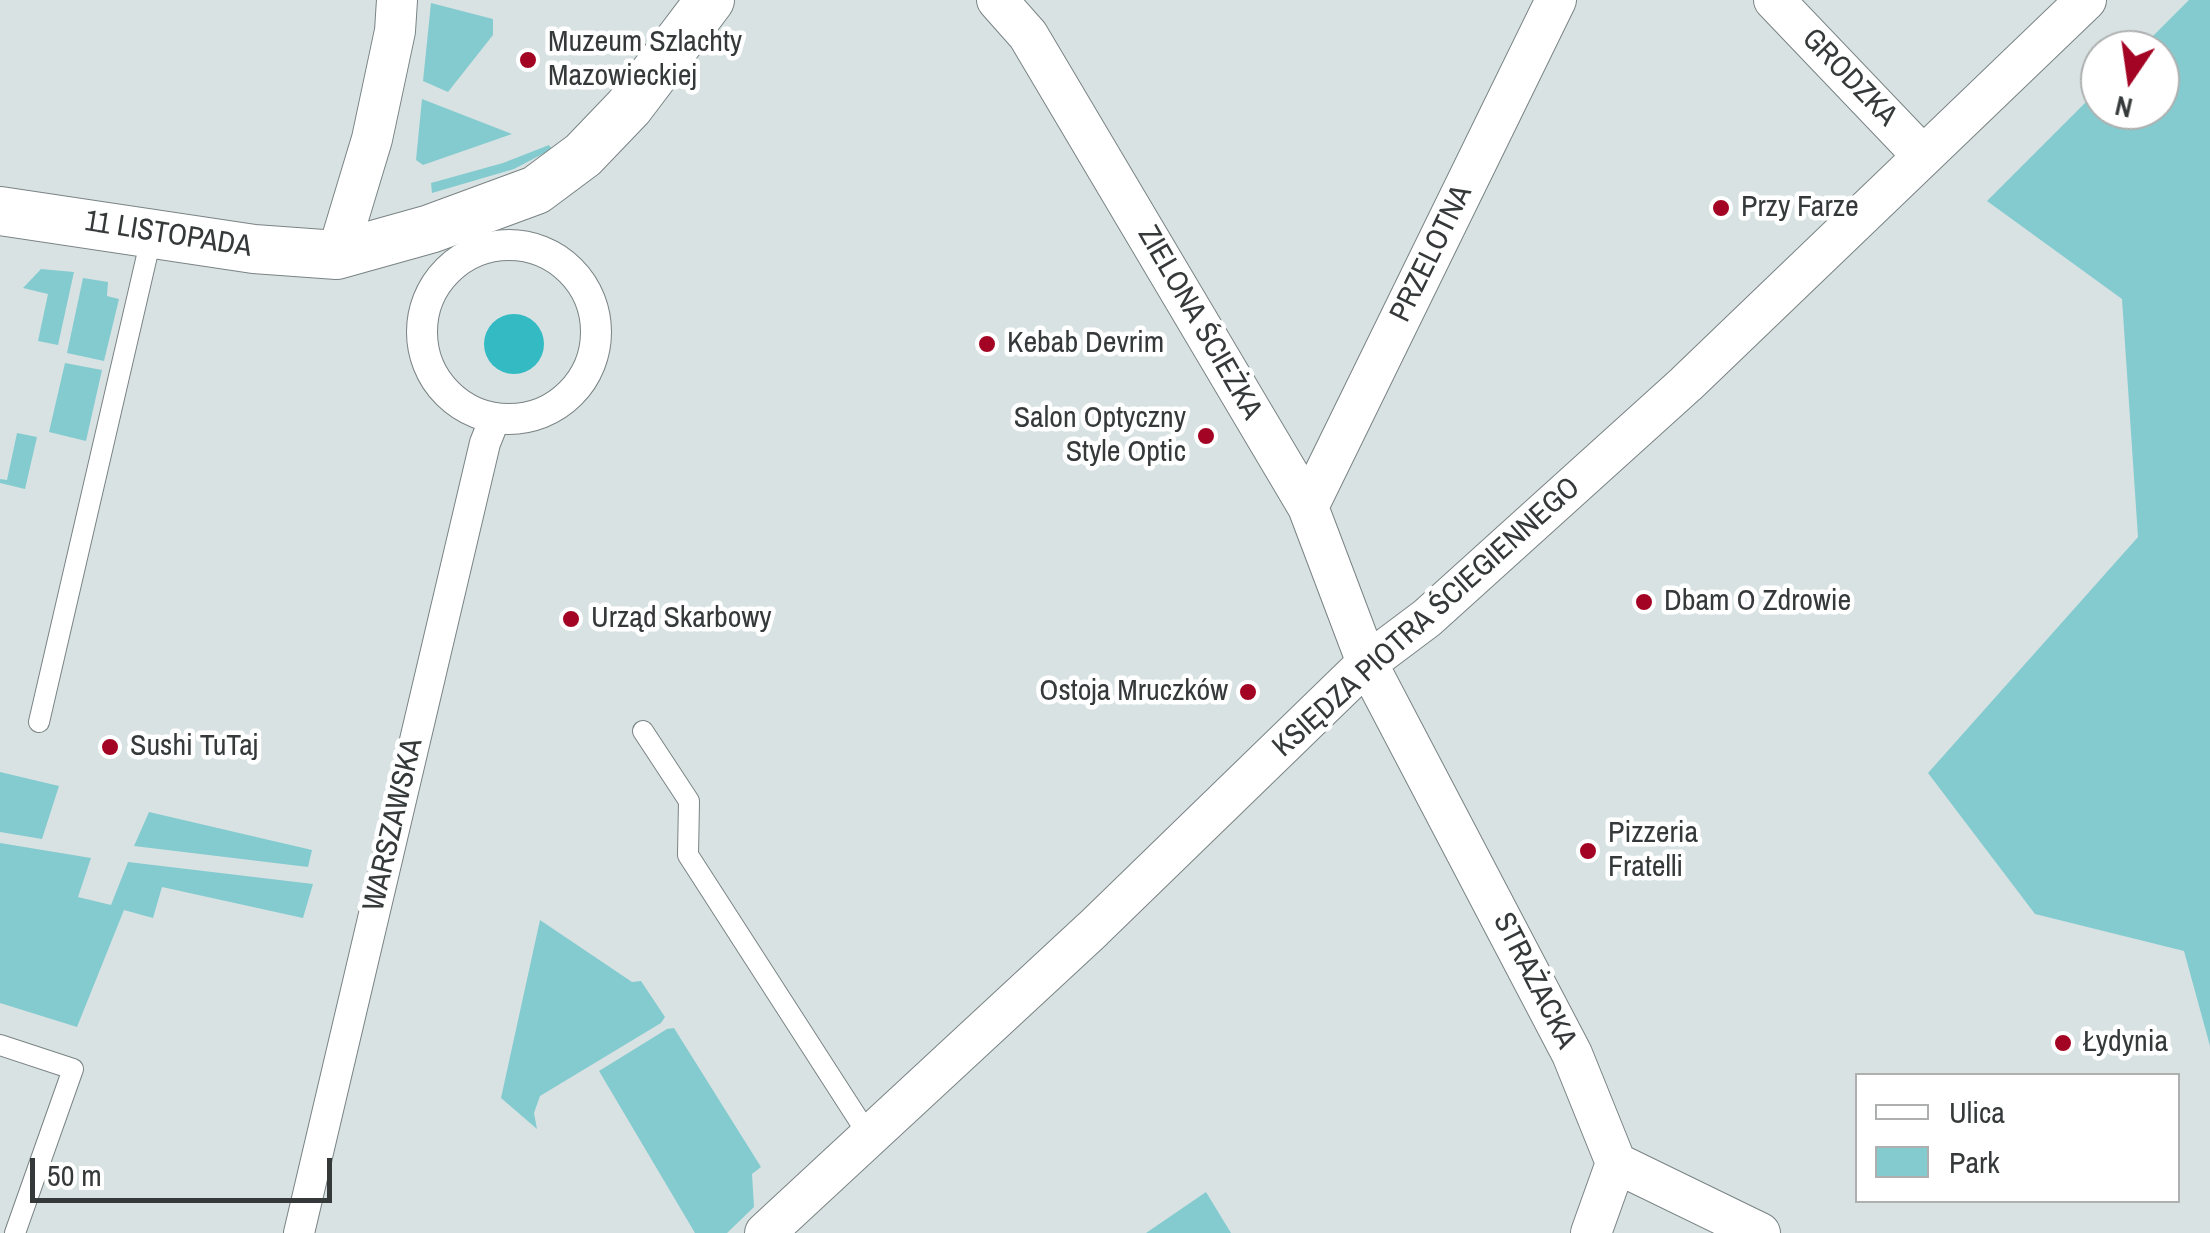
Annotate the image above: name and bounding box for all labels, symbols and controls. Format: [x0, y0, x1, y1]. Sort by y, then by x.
street label: GRODZKA [1794, 22, 1904, 134]
place label: Muzeum Szlachty Mazowieckiej [548, 25, 742, 96]
north arrow [2080, 30, 2180, 130]
marker: Muzeum Szlachty Mazowieckiej [517, 49, 539, 71]
text: N [2111, 87, 2136, 128]
street label: PRZELOTNA [1383, 180, 1481, 328]
place label: Przy Farze [1741, 190, 1859, 226]
marker: Przy Farze [1710, 197, 1732, 219]
street label: 11 LISTOPADA [82, 204, 254, 266]
street label: ZIELONA ŚCIEŻKA [1129, 220, 1269, 426]
place label: Kebab Devrim [1007, 326, 1164, 362]
marker: Kebab Devrim [976, 333, 998, 355]
place label: Salon Optyczny Style Optic [1014, 401, 1186, 472]
marker: Salon Optyczny Style Optic [1195, 425, 1217, 447]
street label: KSIĘDZA PIOTRA ŚCIEGIENNEGO [1266, 471, 1588, 765]
place label: Dbam O Zdrowie [1664, 584, 1851, 620]
marker: Dbam O Zdrowie [1633, 591, 1655, 613]
place label: Urząd Skarbowy [591, 601, 771, 637]
marker: Urząd Skarbowy [560, 608, 582, 630]
place label: Ostoja Mruczków [1039, 674, 1228, 710]
marker: Ostoja Mruczków [1237, 681, 1259, 703]
place label: Sushi TuTaj [130, 729, 258, 765]
street label: WARSZAWSKA [357, 735, 431, 915]
marker: Sushi TuTaj [99, 736, 121, 758]
place label: Pizzeria Fratelli [1608, 816, 1698, 886]
marker: Pizzeria Fratelli [1577, 840, 1599, 862]
street label: STRAŻACKA [1484, 907, 1584, 1055]
place label: Łydynia [2083, 1025, 2168, 1061]
marker: Łydynia [2052, 1032, 2074, 1054]
legend [1855, 1073, 2180, 1203]
text: Ulica [1949, 1092, 2005, 1132]
scale bar [35, 1138, 338, 1200]
text: Park [1949, 1142, 2000, 1182]
text: 50 m [47, 1155, 102, 1195]

